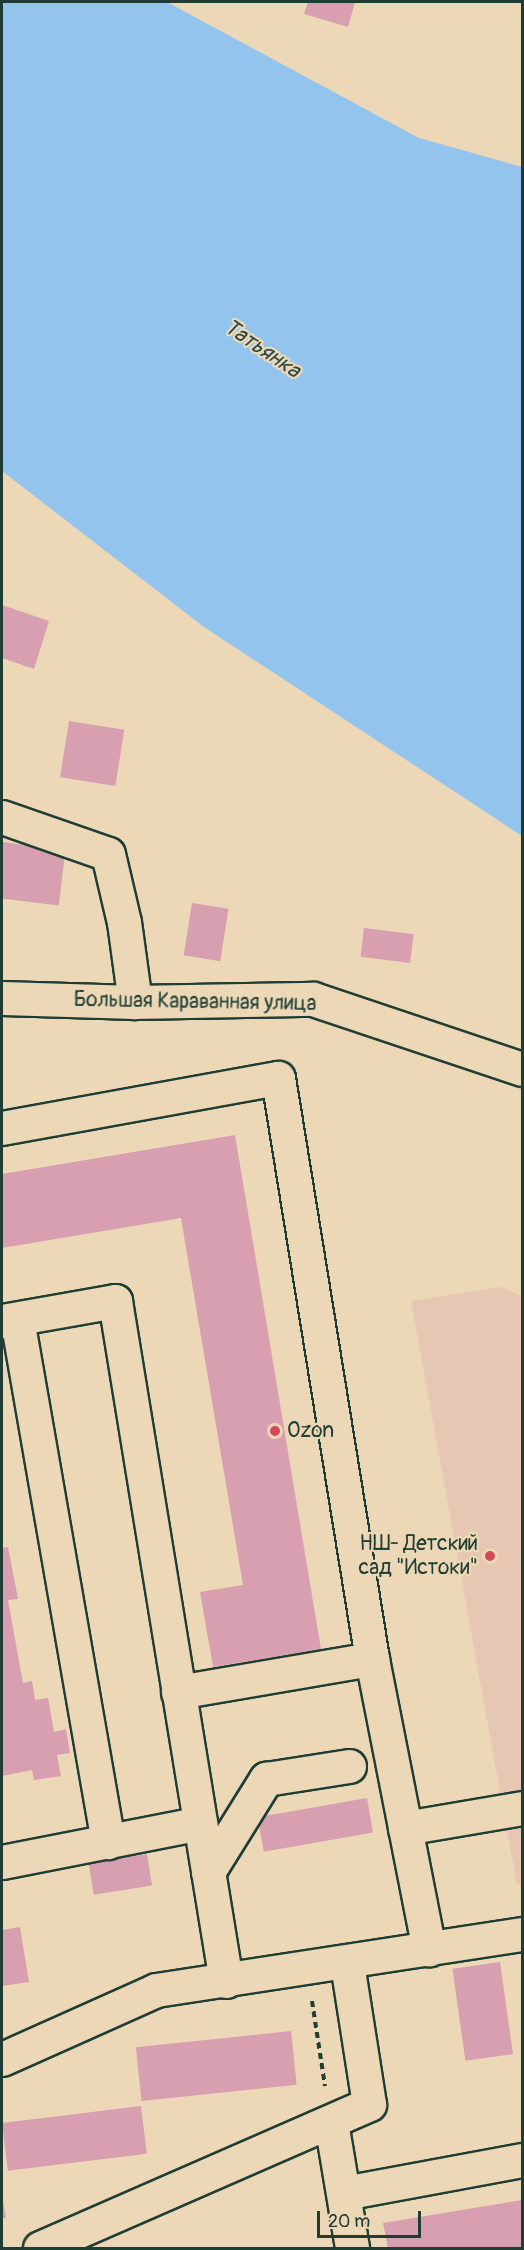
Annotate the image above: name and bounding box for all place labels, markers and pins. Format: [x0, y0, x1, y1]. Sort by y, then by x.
place label: Ozon [287, 1418, 334, 1444]
marker: Ozon [268, 1424, 282, 1438]
place label: НШ- Детский сад "Истоки" [359, 1531, 478, 1581]
marker: НШ- Детский сад "Истоки" [483, 1549, 497, 1563]

